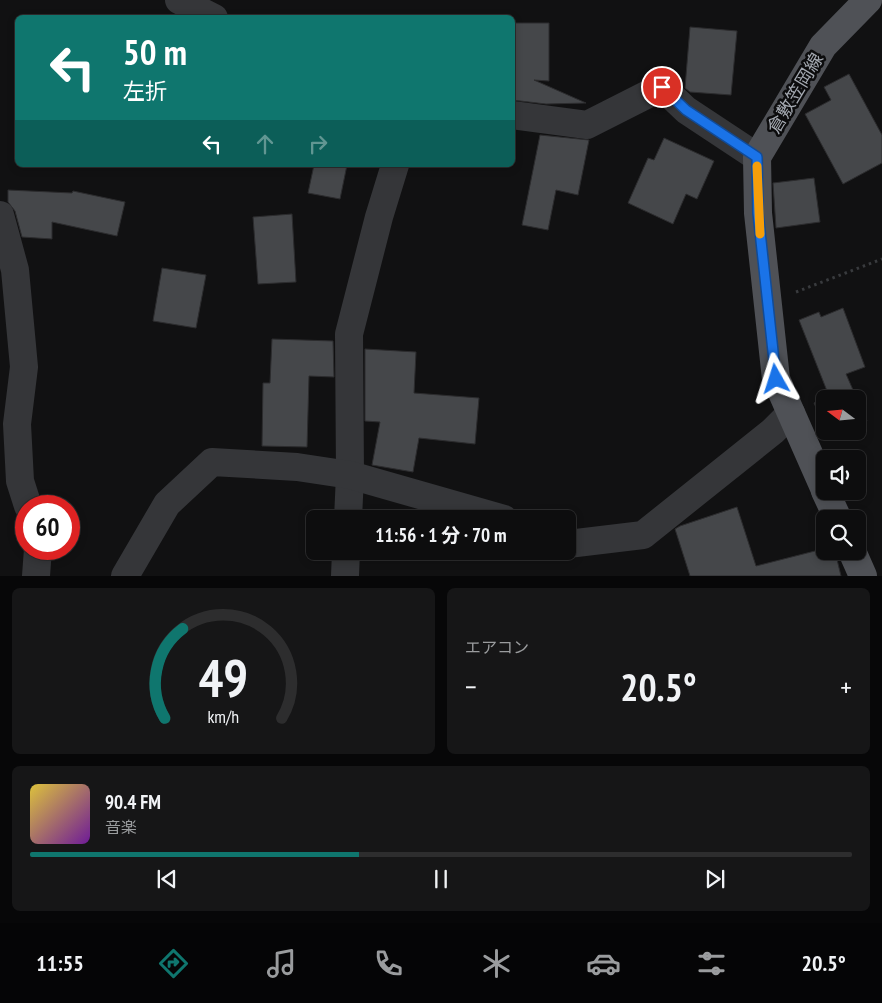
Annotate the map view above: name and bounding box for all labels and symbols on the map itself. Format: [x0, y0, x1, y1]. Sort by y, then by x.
street label: 倉敷笠岡線 [762, 49, 828, 137]
pin [641, 66, 683, 108]
position arrow [749, 352, 801, 404]
north arrow [816, 390, 866, 440]
speed limit sign: 60 [15, 495, 80, 560]

